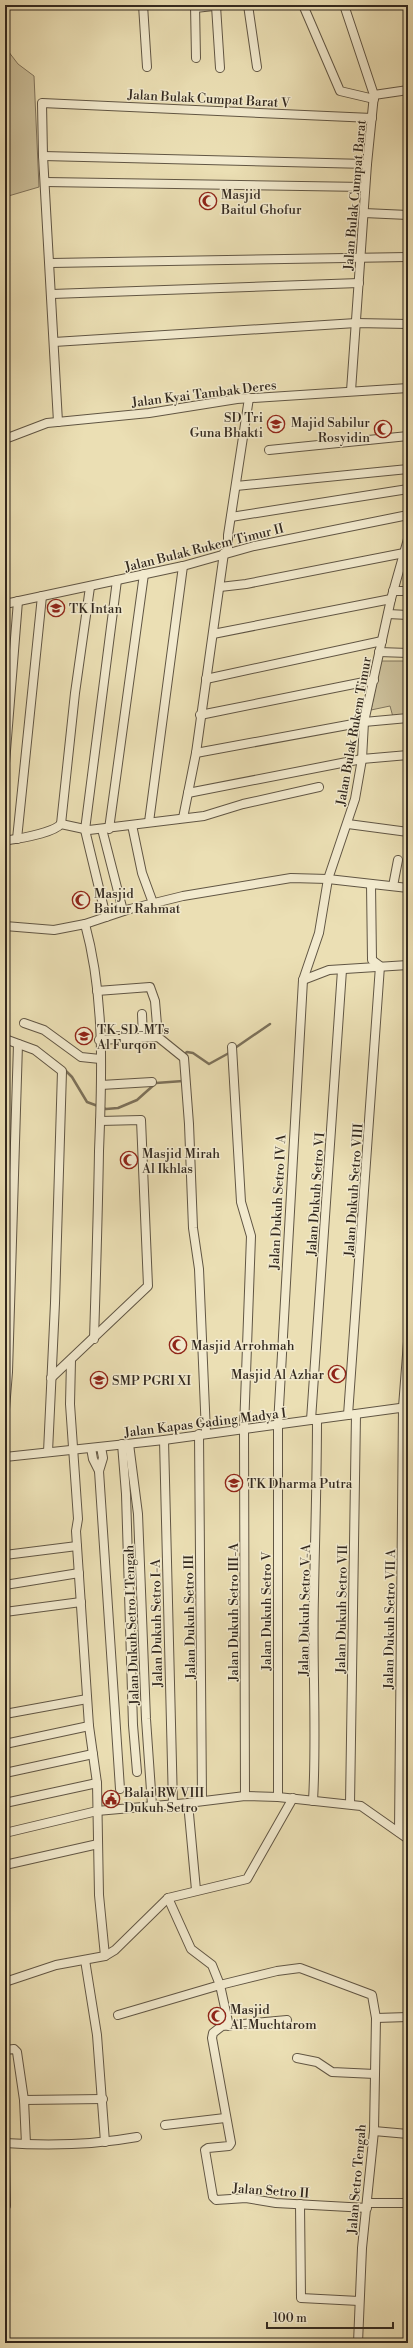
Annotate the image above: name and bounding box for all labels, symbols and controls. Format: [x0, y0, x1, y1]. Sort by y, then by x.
street label: Jalan Bulak Cumpat Barat V [126, 87, 291, 111]
street label: Jalan Bulak Cumpat Barat [340, 119, 370, 272]
place label: Masjid Baitul Ghofur [220, 187, 302, 218]
mosque icon: Masjid Baitul Ghofur [198, 191, 218, 211]
street label: Jalan Kyai Tambak Deres [130, 377, 278, 411]
place label: SD Tri Guna Bhakti [190, 410, 263, 441]
school or university icon: SD Tri Guna Bhakti [266, 414, 286, 434]
place label: Majid Sabilur Rosyidin [291, 415, 370, 446]
mosque icon: Majid Sabilur Rosyidin [373, 419, 393, 439]
street label: Jalan Bulak Rukem Timur II [122, 520, 286, 576]
school or university icon: TK Intan [46, 598, 66, 618]
place label: TK Intan [69, 601, 122, 617]
street label: Jalan Bulak Rukem Timur [333, 655, 375, 808]
place label: Masjid Baitur Rahmat [93, 886, 181, 917]
mosque icon: Masjid Baitur Rahmat [71, 890, 91, 910]
place label: TK-SD-MTs Al Furqon [96, 1022, 169, 1053]
school or university icon: TK-SD-MTs Al Furqon [74, 1026, 94, 1046]
street label: Jalan Dukuh Setro VIII [341, 1123, 367, 1258]
street label: Jalan Dukuh Setro VI [304, 1132, 328, 1257]
street label: Jalan Dukuh Setro IV A [266, 1133, 290, 1271]
place label: Masjid Mirah Al Ikhlas [141, 1146, 220, 1177]
mosque icon: Masjid Mirah Al Ikhlas [119, 1150, 139, 1170]
mosque icon: Masjid Arrohmah [168, 1335, 188, 1355]
place label: Masjid Arrohmah [191, 1338, 295, 1354]
mosque icon: Masjid Al Azhar [327, 1364, 347, 1384]
place label: Masjid Al Azhar [231, 1367, 324, 1383]
school or university icon: SMP PGRI XI [89, 1370, 109, 1390]
place label: SMP PGRI XI [112, 1373, 191, 1389]
street label: Jalan Kapas Gading Madya I [122, 1405, 287, 1441]
school or university icon: TK Dharma Putra [224, 1473, 244, 1493]
place label: TK Dharma Putra [247, 1476, 353, 1492]
street label: Jalan Dukuh Setro III-A [226, 1542, 242, 1682]
street label: Jalan Dukuh Setro V-A [296, 1543, 314, 1677]
street label: Jalan Dukuh Setro I Tengah [121, 1544, 143, 1706]
street label: Jalan Dukuh Setro VII [333, 1544, 351, 1674]
street label: Jalan Dukuh Setro VII A [381, 1548, 399, 1690]
street label: Jalan Dukuh Setro V [259, 1551, 275, 1671]
street label: Jalan Dukuh Setro III [181, 1555, 199, 1680]
street label: Jalan Dukuh Setro I-A [148, 1558, 166, 1688]
place label: Balai RW VIII Dukuh Setro [123, 1785, 204, 1816]
public building icon: Balai RW VIII Dukuh Setro [101, 1789, 121, 1809]
place label: Masjid Al-Muchtarom [229, 2002, 317, 2033]
mosque icon: Masjid Al-Muchtarom [207, 2006, 227, 2026]
street label: Jalan Setro Tengah [344, 2123, 370, 2236]
street label: Jalan Setro II [231, 2180, 310, 2202]
scale bar [267, 2304, 393, 2330]
text: 100 m [273, 2311, 307, 2326]

